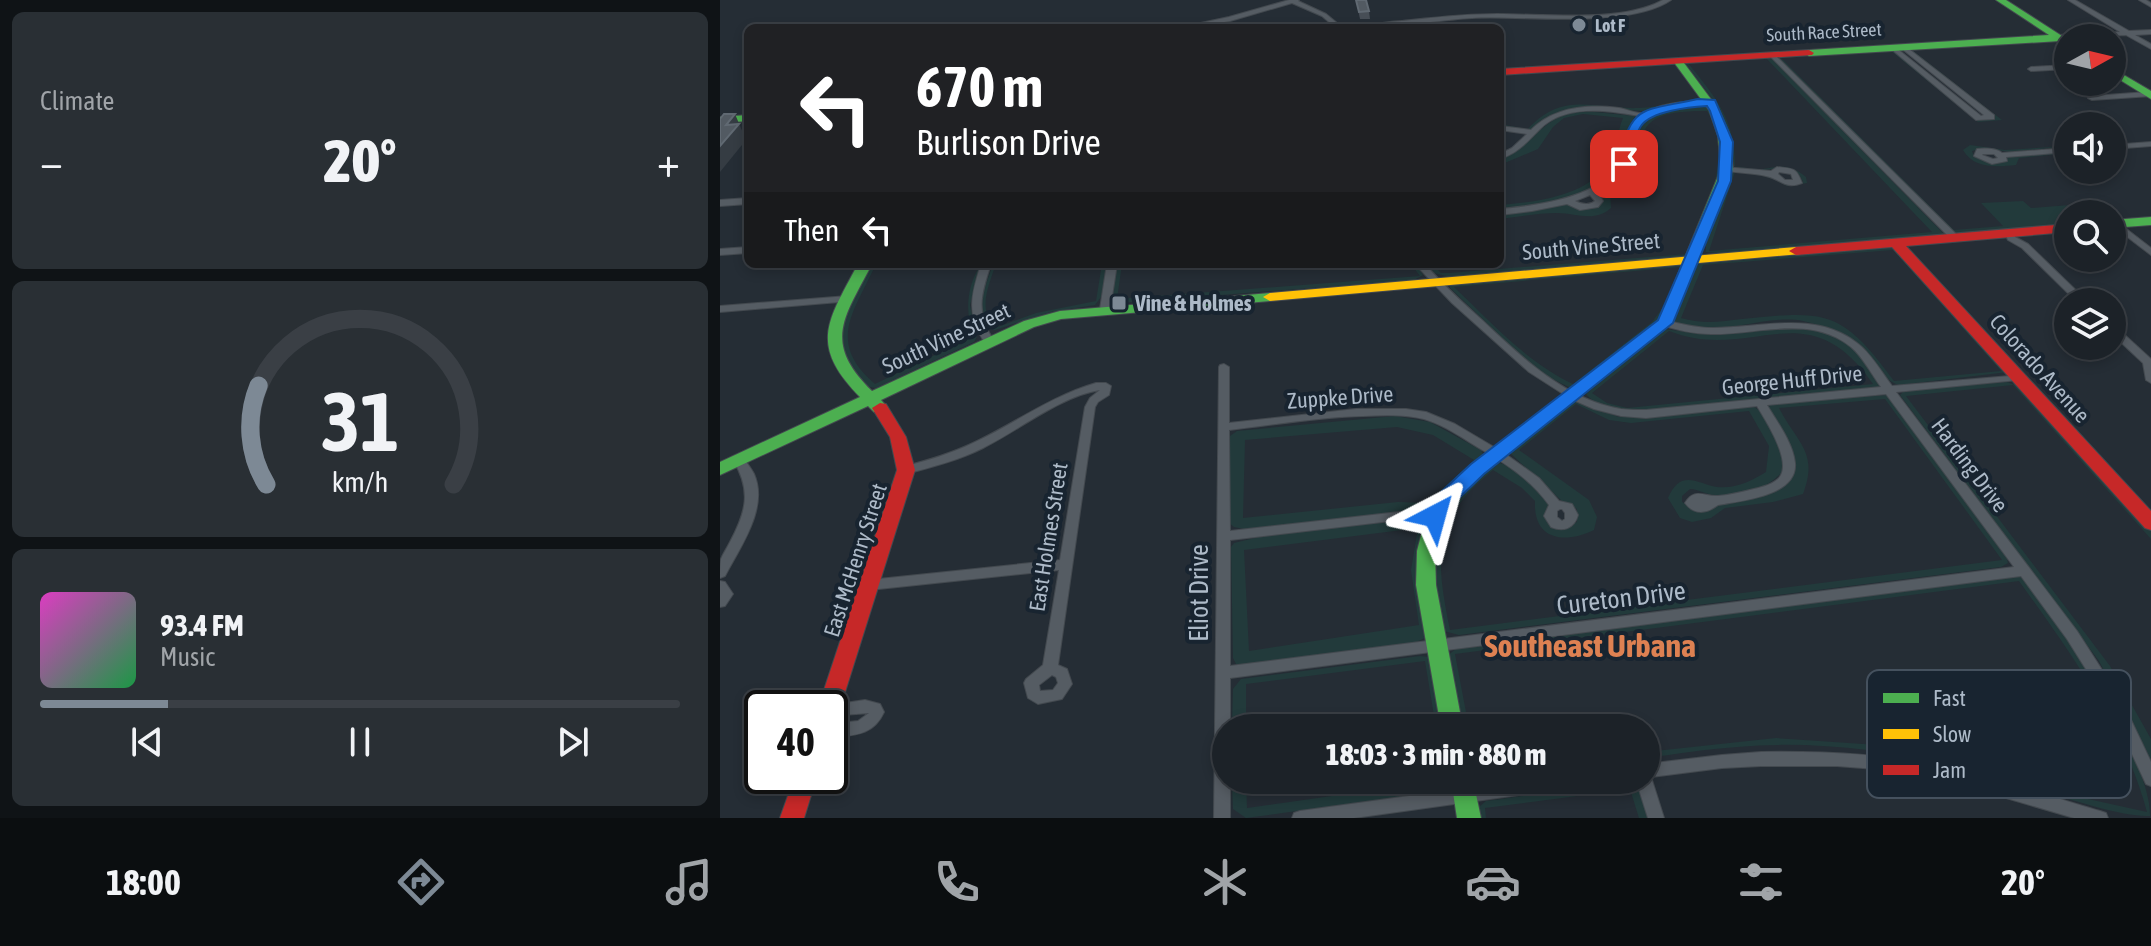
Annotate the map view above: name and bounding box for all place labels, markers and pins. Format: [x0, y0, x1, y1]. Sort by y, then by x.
place label: Lot F [1595, 15, 1625, 36]
marker: Lot F [1570, 16, 1588, 34]
pin [1590, 130, 1658, 198]
place label: Vine & Holmes [1134, 290, 1252, 316]
marker: Vine & Holmes [1110, 294, 1128, 312]

